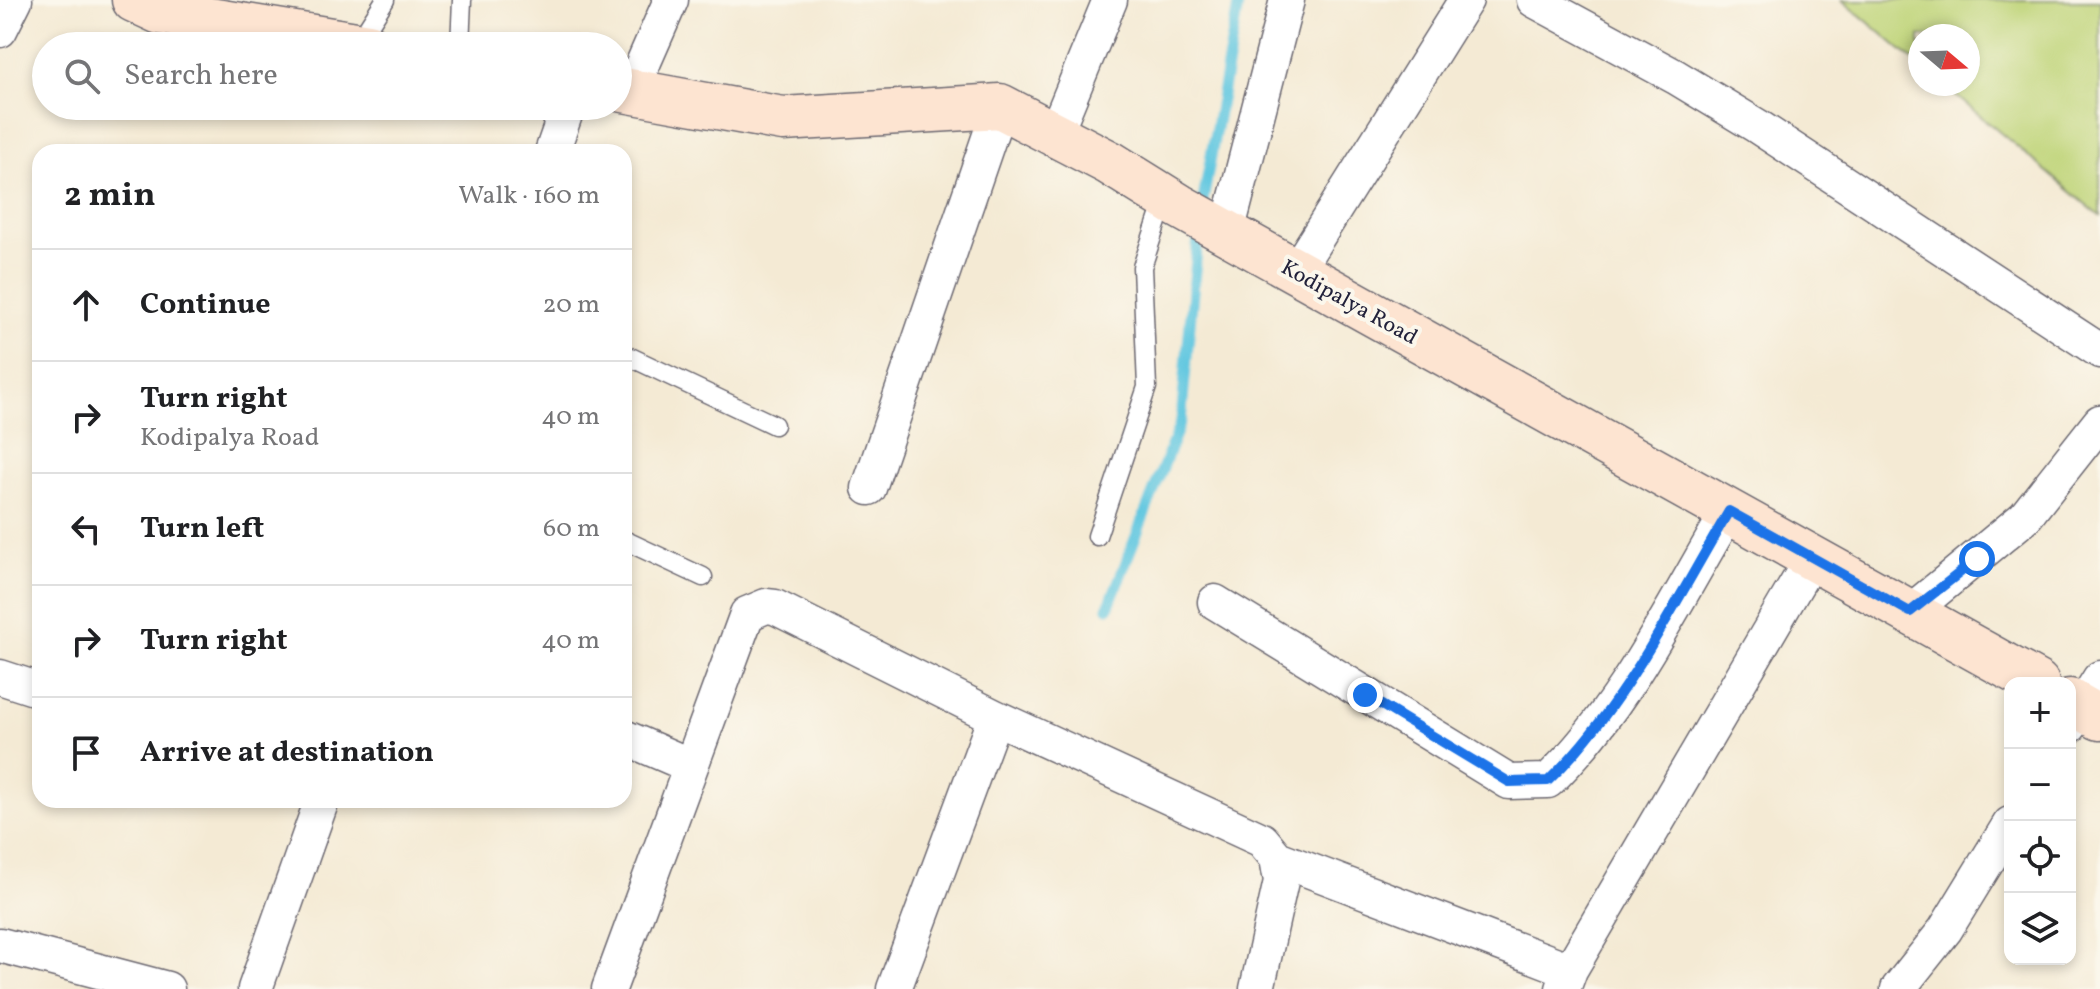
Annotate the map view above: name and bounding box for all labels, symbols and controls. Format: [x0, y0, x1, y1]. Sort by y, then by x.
north arrow [1908, 24, 1980, 96]
search box [32, 32, 632, 120]
icon: search [60, 54, 104, 98]
text: Search here [124, 55, 278, 97]
text: 2 min [64, 173, 156, 220]
text: Walk · 160 m [458, 178, 600, 214]
street label: Kodipalya Road [1275, 253, 1423, 354]
icon: ahead [64, 283, 108, 327]
text: Continue [140, 284, 271, 326]
text: 20 m [542, 287, 600, 323]
text: Turn right [140, 378, 288, 420]
icon: right [64, 395, 108, 439]
text: 40 m [541, 399, 600, 435]
text: Kodipalya Road [140, 420, 319, 456]
icon: left [64, 507, 108, 551]
text: Turn left [140, 508, 264, 550]
text: 60 m [543, 511, 600, 547]
route start [1959, 541, 1995, 577]
icon: right [64, 619, 108, 663]
text: Turn right [140, 620, 288, 662]
text: 40 m [541, 623, 600, 659]
route end [1347, 677, 1383, 713]
map controls [2004, 677, 2076, 965]
button: + [2004, 677, 2076, 749]
icon: arrive [64, 731, 108, 775]
text: Arrive at destination [140, 732, 434, 774]
button: − [2004, 749, 2076, 821]
button: locate [2004, 821, 2076, 893]
button: layers [2004, 893, 2076, 965]

